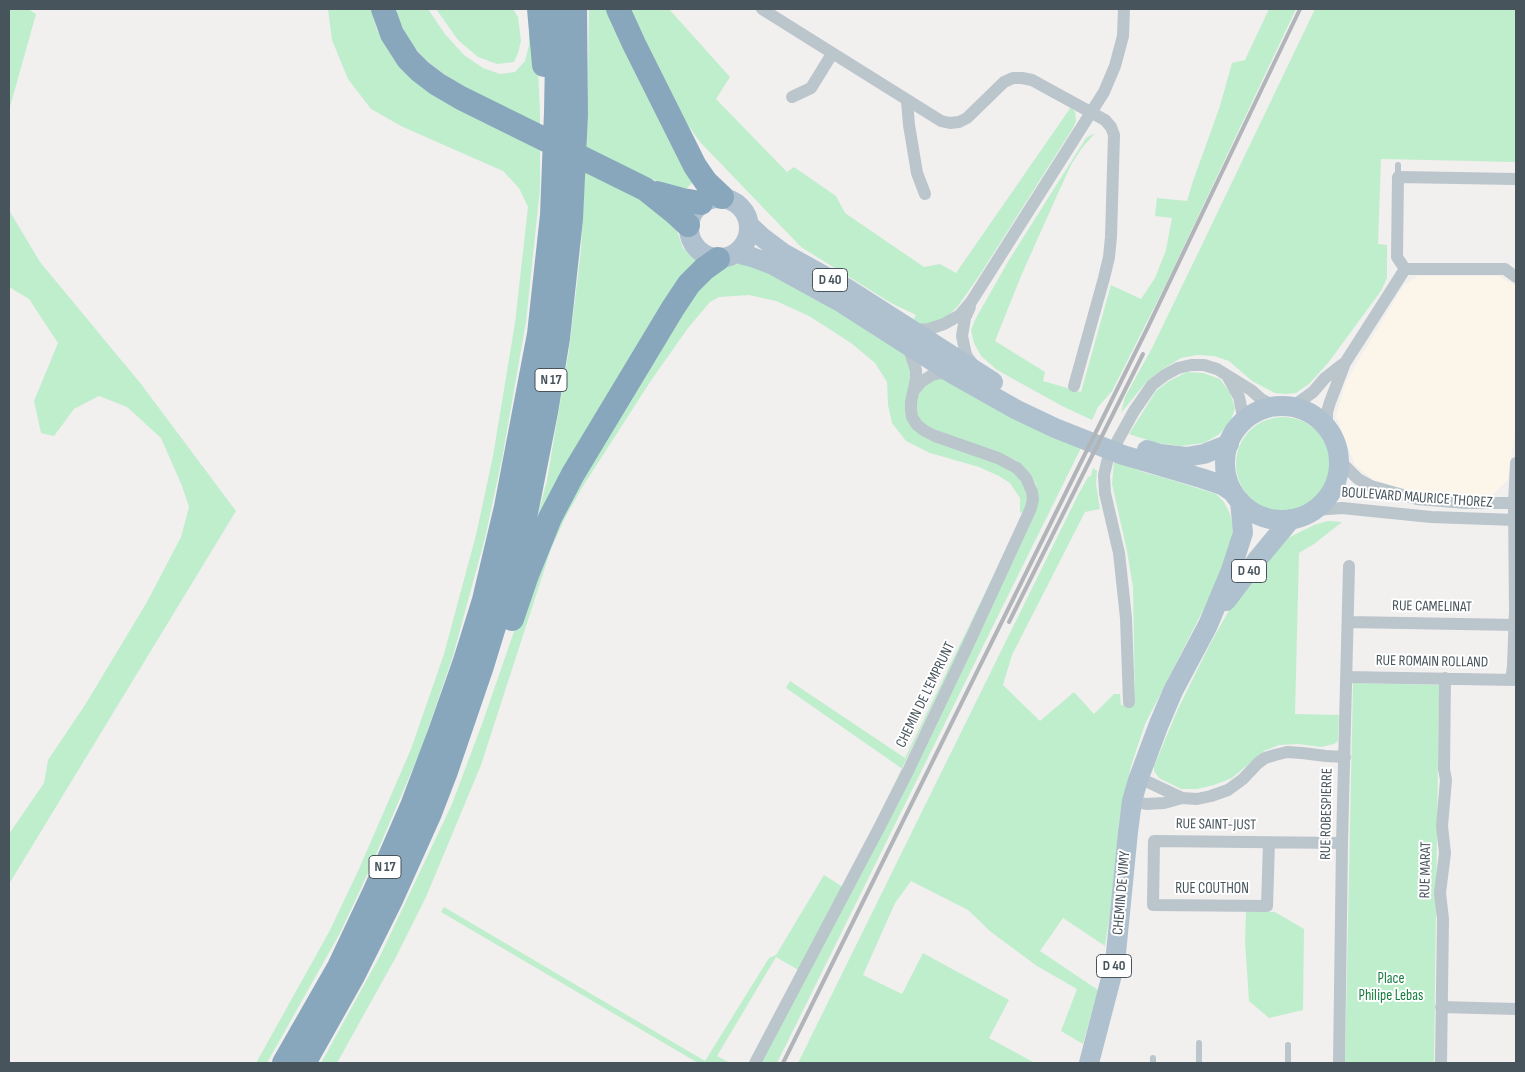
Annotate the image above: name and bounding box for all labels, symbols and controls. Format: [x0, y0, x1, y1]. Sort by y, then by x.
road number: D 40 [812, 268, 848, 292]
road number: N 17 [535, 368, 567, 392]
street label: BOULEVARD MAURICE THOREZ [1341, 484, 1493, 512]
road number: D 40 [1232, 560, 1266, 582]
street label: RUE CAMELINAT [1392, 597, 1472, 617]
street label: CHEMIN DE L'EMPRUNT [893, 639, 959, 751]
street label: RUE ROMAIN ROLLAND [1376, 652, 1488, 672]
street label: RUE ROBESPIERRE [1317, 768, 1337, 860]
street label: RUE SAINT-JUST [1176, 815, 1256, 835]
street label: RUE MARAT [1417, 841, 1435, 899]
street label: CHEMIN DE VIMY [1109, 850, 1135, 936]
road number: N 17 [369, 856, 401, 879]
street label: RUE COUTHON [1175, 880, 1249, 898]
road number: D 40 [1096, 954, 1132, 978]
park label: Place Philipe Lebas [1359, 970, 1423, 1005]

